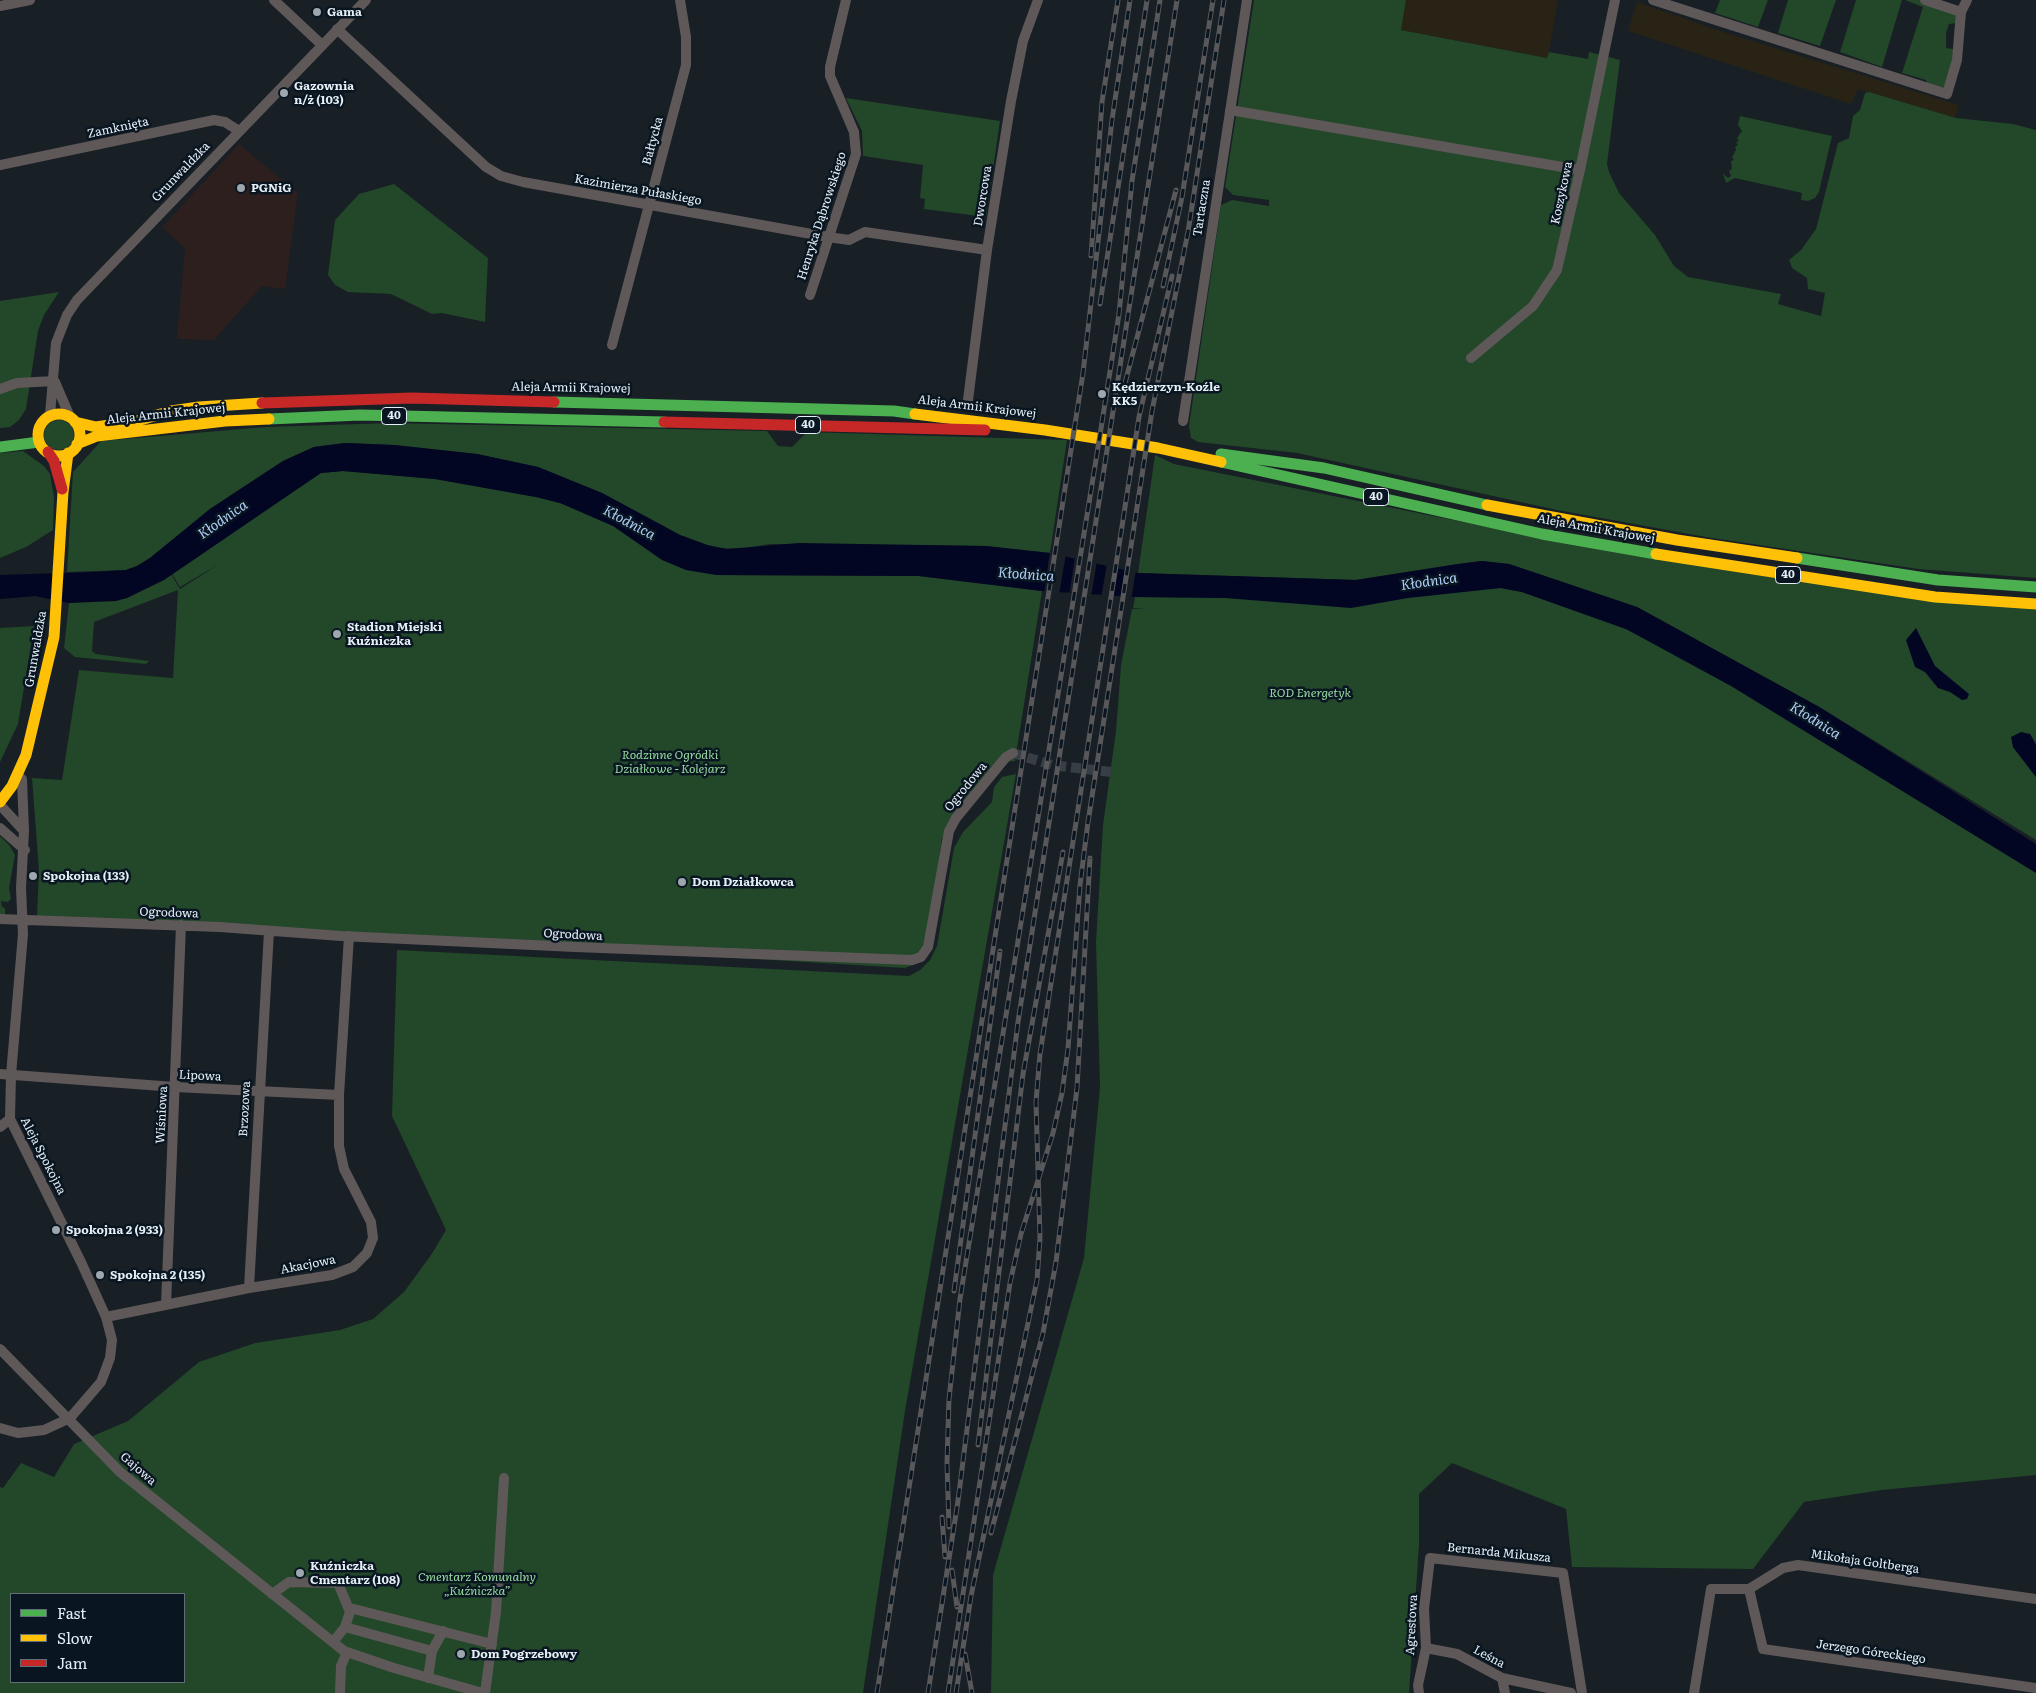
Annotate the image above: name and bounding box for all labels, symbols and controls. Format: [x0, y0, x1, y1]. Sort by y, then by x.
place label: Gama [327, 5, 362, 19]
marker: Gama [311, 6, 323, 18]
place label: Gazownia n/ż (103) [294, 79, 354, 107]
marker: Gazownia n/ż (103) [278, 87, 290, 99]
street label: Zamknięta [86, 114, 150, 142]
street label: Bałtycka [640, 115, 666, 167]
street label: Grunwaldzka [149, 139, 213, 205]
street label: Henryka Dąbrowskiego [794, 150, 850, 282]
street label: Koszykowa [1548, 160, 1576, 226]
street label: Dworcowa [971, 165, 995, 227]
street label: Kazimierza Pułaskiego [573, 172, 703, 208]
street label: Tartaczna [1190, 179, 1214, 237]
place label: PGNiG [251, 181, 291, 195]
marker: PGNiG [235, 182, 247, 194]
street label: Aleja Armii Krajowej [511, 380, 631, 396]
place label: Kędzierzyn-Koźle KK5 [1112, 380, 1220, 408]
marker: Kędzierzyn-Koźle KK5 [1096, 388, 1108, 400]
street label: Aleja Armii Krajowej [917, 393, 1037, 421]
street label: Aleja Armii Krajowej [106, 401, 226, 427]
road number: 40 [382, 408, 406, 424]
road number: 40 [796, 416, 820, 434]
road number: 40 [1364, 488, 1388, 506]
water label: Kłodnica [195, 497, 251, 543]
water label: Kłodnica [600, 502, 658, 544]
street label: Aleja Armii Krajowej [1536, 512, 1656, 546]
water label: Kłodnica [997, 565, 1055, 585]
road number: 40 [1776, 566, 1800, 584]
water label: Kłodnica [1400, 570, 1458, 594]
street label: Grunwaldzka [22, 610, 50, 688]
place label: Stadion Miejski Kuźniczka [347, 620, 442, 648]
marker: Stadion Miejski Kuźniczka [331, 628, 343, 640]
park label: ROD Energetyk [1269, 686, 1351, 700]
water label: Kłodnica [1787, 699, 1843, 743]
park label: Rodzinne Ogródki Działkowe - Kolejarz [615, 748, 725, 776]
street label: Ogrodowa [942, 759, 990, 815]
place label: Spokojna (133) [43, 869, 129, 883]
marker: Spokojna (133) [27, 870, 39, 882]
place label: Dom Działkowca [692, 875, 794, 889]
marker: Dom Działkowca [676, 876, 688, 888]
street label: Ogrodowa [139, 905, 199, 921]
street label: Ogrodowa [543, 926, 603, 944]
street label: Lipowa [178, 1068, 222, 1084]
street label: Brzozowa [236, 1081, 254, 1137]
street label: Wiśniowa [153, 1086, 171, 1144]
street label: Aleja Spokojna [17, 1115, 69, 1197]
place label: Spokojna 2 (933) [66, 1223, 163, 1237]
marker: Spokojna 2 (933) [50, 1224, 62, 1236]
street label: Akacjowa [279, 1253, 337, 1277]
place label: Spokojna 2 (135) [110, 1268, 205, 1282]
marker: Spokojna 2 (135) [94, 1269, 106, 1281]
street label: Gajowa [117, 1450, 159, 1488]
street label: Bernarda Mikusza [1446, 1540, 1552, 1566]
street label: Mikołaja Goltberga [1810, 1547, 1920, 1577]
place label: Kuźniczka Cmentarz (108) [310, 1559, 400, 1587]
marker: Kuźniczka Cmentarz (108) [294, 1567, 306, 1579]
park label: Cmentarz Komunalny „Kuźniczka” [418, 1570, 536, 1598]
legend [10, 1593, 185, 1683]
street label: Agrestowa [1403, 1594, 1421, 1656]
text: Fast [57, 1601, 86, 1624]
text: Slow [57, 1626, 92, 1649]
street label: Jerzego Góreckiego [1815, 1637, 1927, 1667]
street label: Leśna [1471, 1643, 1507, 1671]
place label: Dom Pogrzebowy [471, 1647, 577, 1661]
marker: Dom Pogrzebowy [455, 1648, 467, 1660]
text: Jam [57, 1651, 87, 1674]

